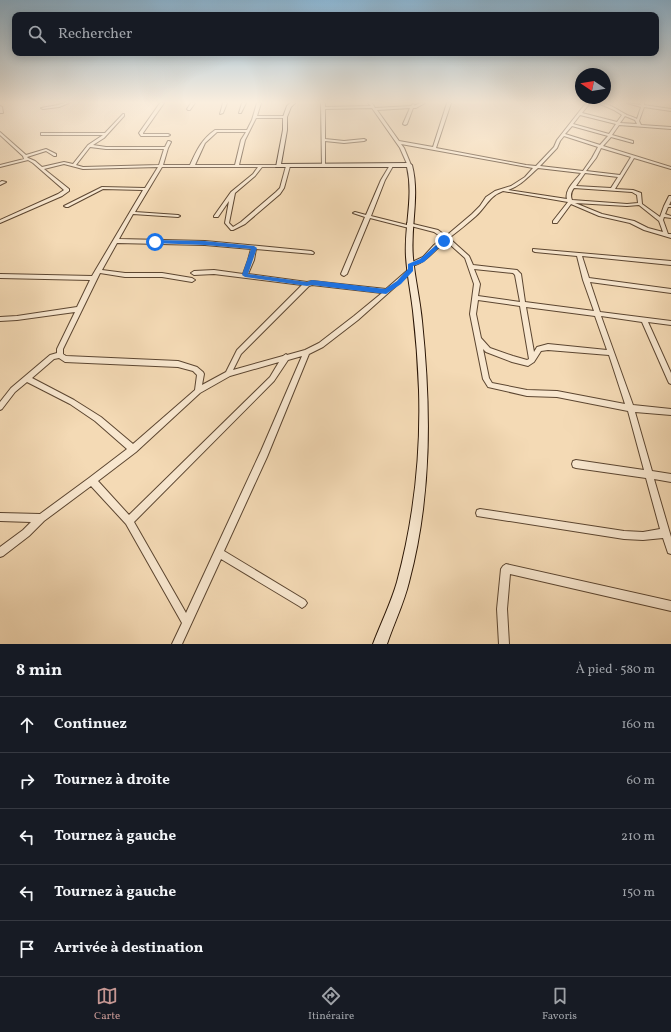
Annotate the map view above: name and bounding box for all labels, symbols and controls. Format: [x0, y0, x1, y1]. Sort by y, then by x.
search box [12, 12, 659, 56]
icon: search [26, 23, 48, 45]
text: Rechercher [58, 24, 132, 45]
north arrow [575, 68, 611, 104]
route end [435, 232, 453, 250]
route start [146, 233, 164, 251]
text: 8 min [16, 659, 62, 682]
text: À pied · 580 m [576, 661, 655, 679]
icon: ahead [16, 714, 38, 736]
text: Continuez [54, 714, 127, 735]
text: 160 m [621, 716, 655, 734]
icon: right [16, 770, 38, 792]
text: Tournez à droite [54, 770, 170, 791]
text: 60 m [627, 772, 655, 790]
icon: left [16, 826, 38, 848]
text: Tournez à gauche [54, 826, 176, 847]
text: 210 m [621, 828, 655, 846]
icon: left [16, 882, 38, 904]
text: Tournez à gauche [54, 882, 176, 903]
text: 150 m [622, 884, 655, 902]
icon: arrive [16, 938, 38, 960]
text: Arrivée à destination [54, 938, 203, 959]
tab: Carte [94, 985, 120, 1024]
tab: Itinéraire [308, 985, 354, 1024]
tab: Favoris [542, 985, 577, 1024]

